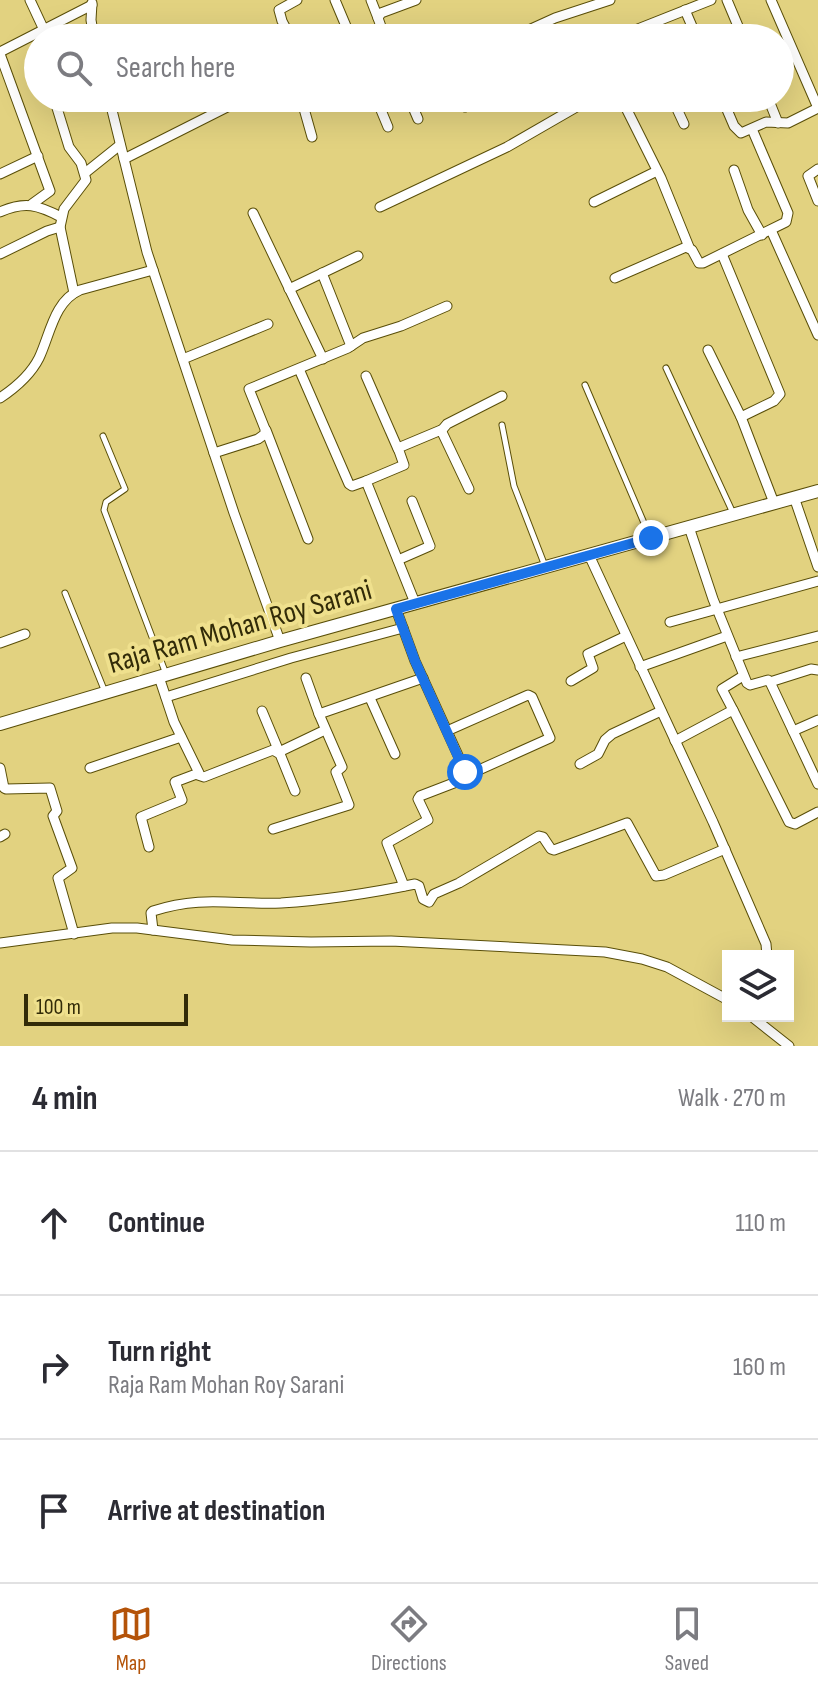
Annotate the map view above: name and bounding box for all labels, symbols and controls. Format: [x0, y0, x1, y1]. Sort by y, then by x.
search box [24, 24, 794, 112]
icon: search [52, 46, 96, 90]
text: Search here [116, 50, 235, 86]
route end [633, 520, 669, 556]
street label: Raja Ram Mohan Roy Sarani [104, 572, 376, 682]
route start [447, 754, 483, 790]
map controls [722, 950, 794, 1022]
button: layers [722, 950, 794, 1022]
scale bar [24, 990, 188, 1026]
text: 100 m [36, 994, 81, 1021]
text: 4 min [32, 1078, 98, 1119]
text: Walk · 270 m [678, 1083, 786, 1114]
icon: ahead [32, 1201, 76, 1245]
text: Continue [108, 1205, 205, 1241]
text: 110 m [735, 1208, 786, 1239]
text: Turn right [108, 1334, 211, 1370]
icon: right [32, 1345, 76, 1389]
text: 160 m [733, 1352, 786, 1383]
text: Raja Ram Mohan Roy Sarani [108, 1370, 344, 1401]
icon: arrive [32, 1489, 76, 1533]
text: Arrive at destination [108, 1493, 325, 1529]
tab: Map [109, 1602, 153, 1677]
tab: Directions [371, 1602, 447, 1677]
tab: Saved [665, 1602, 709, 1677]

